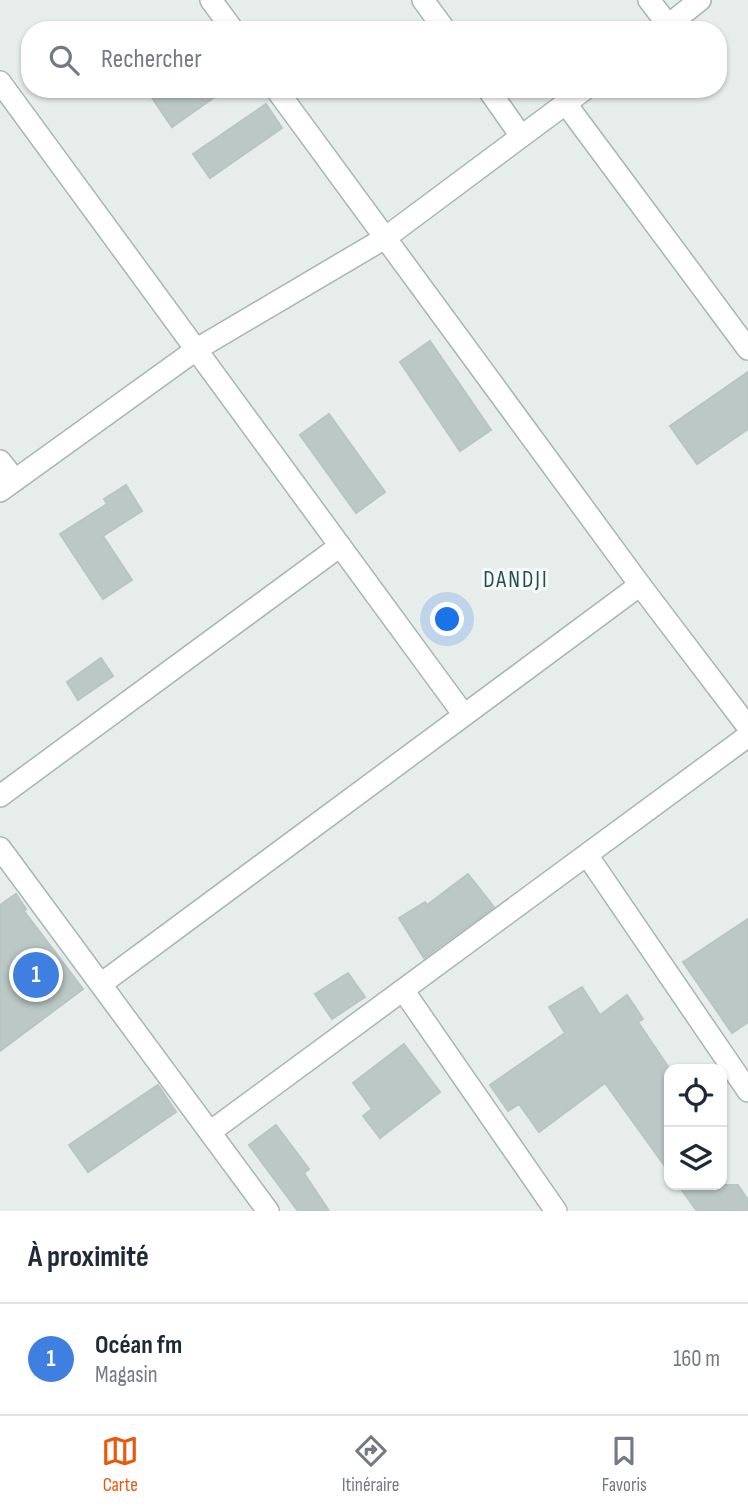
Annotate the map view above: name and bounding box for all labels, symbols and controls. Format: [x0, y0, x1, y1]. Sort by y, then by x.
search box [21, 21, 727, 98]
icon: search [45, 41, 83, 79]
text: Rechercher [101, 44, 202, 75]
district label: DANDJI [483, 566, 549, 594]
your location [430, 602, 464, 636]
pin: 1 [13, 949, 59, 1001]
map controls [664, 1064, 727, 1190]
button: locate [664, 1064, 727, 1127]
button: layers [664, 1127, 727, 1190]
text: À proximité [28, 1239, 149, 1275]
text: Océan fm [95, 1330, 182, 1361]
text: 1 [46, 1345, 56, 1373]
text: 160 m [673, 1345, 720, 1373]
text: Magasin [95, 1361, 158, 1389]
tab: Carte [101, 1432, 139, 1497]
tab: Itinéraire [342, 1432, 399, 1497]
tab: Favoris [602, 1432, 647, 1497]

